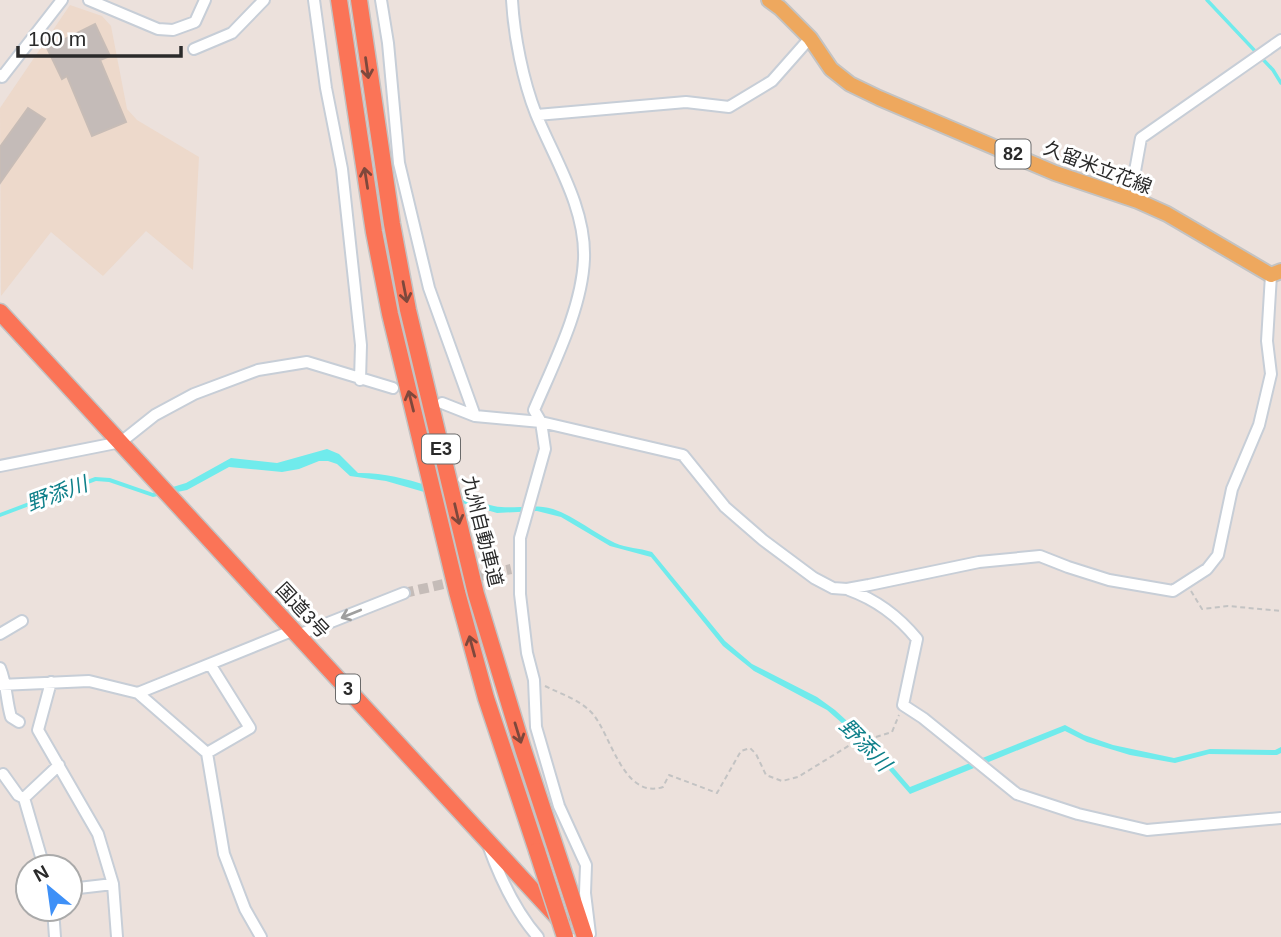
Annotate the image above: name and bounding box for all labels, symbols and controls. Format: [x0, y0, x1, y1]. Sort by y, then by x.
scale bar [18, 14, 180, 58]
text: 100 m [28, 27, 86, 50]
one-way arrow [361, 56, 374, 79]
street label: 久留米立花線 [1041, 137, 1155, 198]
road number: 82 [996, 140, 1030, 168]
one-way arrow [359, 168, 372, 190]
one-way arrow [399, 280, 412, 303]
one-way arrow [404, 390, 417, 413]
road number: E3 [422, 434, 460, 463]
water label: 野添川 [23, 471, 92, 515]
street label: 九州自動車道 [459, 473, 506, 589]
one-way arrow [451, 502, 464, 524]
street label: 国道3号 [272, 578, 333, 642]
one-way arrow [341, 608, 362, 621]
one-way arrow [465, 635, 478, 658]
road number: 3 [336, 674, 360, 704]
water label: 野添川 [835, 714, 897, 777]
one-way arrow [512, 721, 525, 743]
north arrow [14, 853, 84, 923]
text: N [30, 861, 52, 886]

